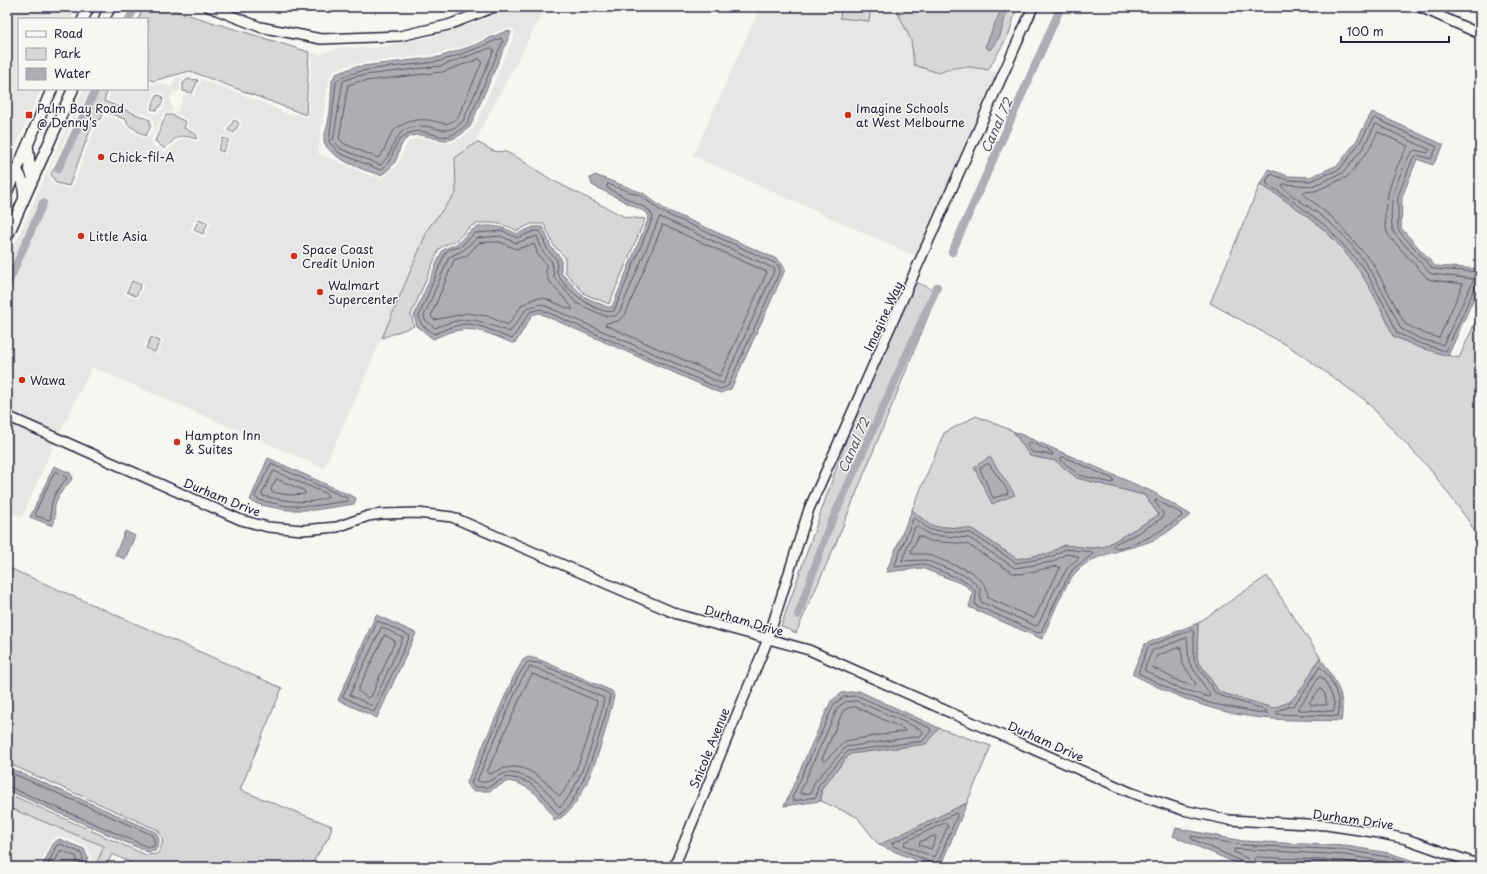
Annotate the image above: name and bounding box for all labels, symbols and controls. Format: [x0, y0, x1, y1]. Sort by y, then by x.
legend [18, 18, 148, 90]
scale bar [1341, 18, 1449, 44]
text: 100 m [1347, 22, 1384, 40]
text: Road [54, 24, 83, 42]
text: Park [54, 44, 81, 62]
text: Water [54, 64, 91, 82]
water label: Canal 72 [975, 94, 1017, 156]
place label: Palm Bay Road @ Denny's [37, 99, 124, 131]
place label: Imagine Schools at West Melbourne [856, 99, 965, 131]
marker: Palm Bay Road @ Denny's [24, 110, 34, 120]
marker: Imagine Schools at West Melbourne [843, 110, 853, 120]
place label: Chick-fil-A [109, 148, 174, 166]
marker: Chick-fil-A [96, 152, 106, 162]
place label: Little Asia [89, 227, 148, 245]
marker: Little Asia [76, 231, 86, 241]
place label: Space Coast Credit Union [302, 240, 375, 272]
marker: Space Coast Credit Union [289, 251, 299, 261]
place label: Walmart Supercenter [328, 276, 398, 308]
street label: Imagine Way [859, 278, 907, 354]
marker: Walmart Supercenter [315, 287, 325, 297]
place label: Wawa [30, 371, 66, 389]
marker: Wawa [17, 375, 27, 385]
water label: Canal 72 [832, 414, 874, 476]
place label: Hampton Inn & Suites [185, 426, 261, 458]
marker: Hampton Inn & Suites [172, 437, 182, 447]
street label: Durham Drive [181, 473, 263, 521]
street label: Durham Drive [702, 600, 786, 640]
street label: Snicole Avenue [685, 704, 734, 791]
street label: Durham Drive [1005, 716, 1087, 766]
street label: Durham Drive [1311, 804, 1395, 834]

